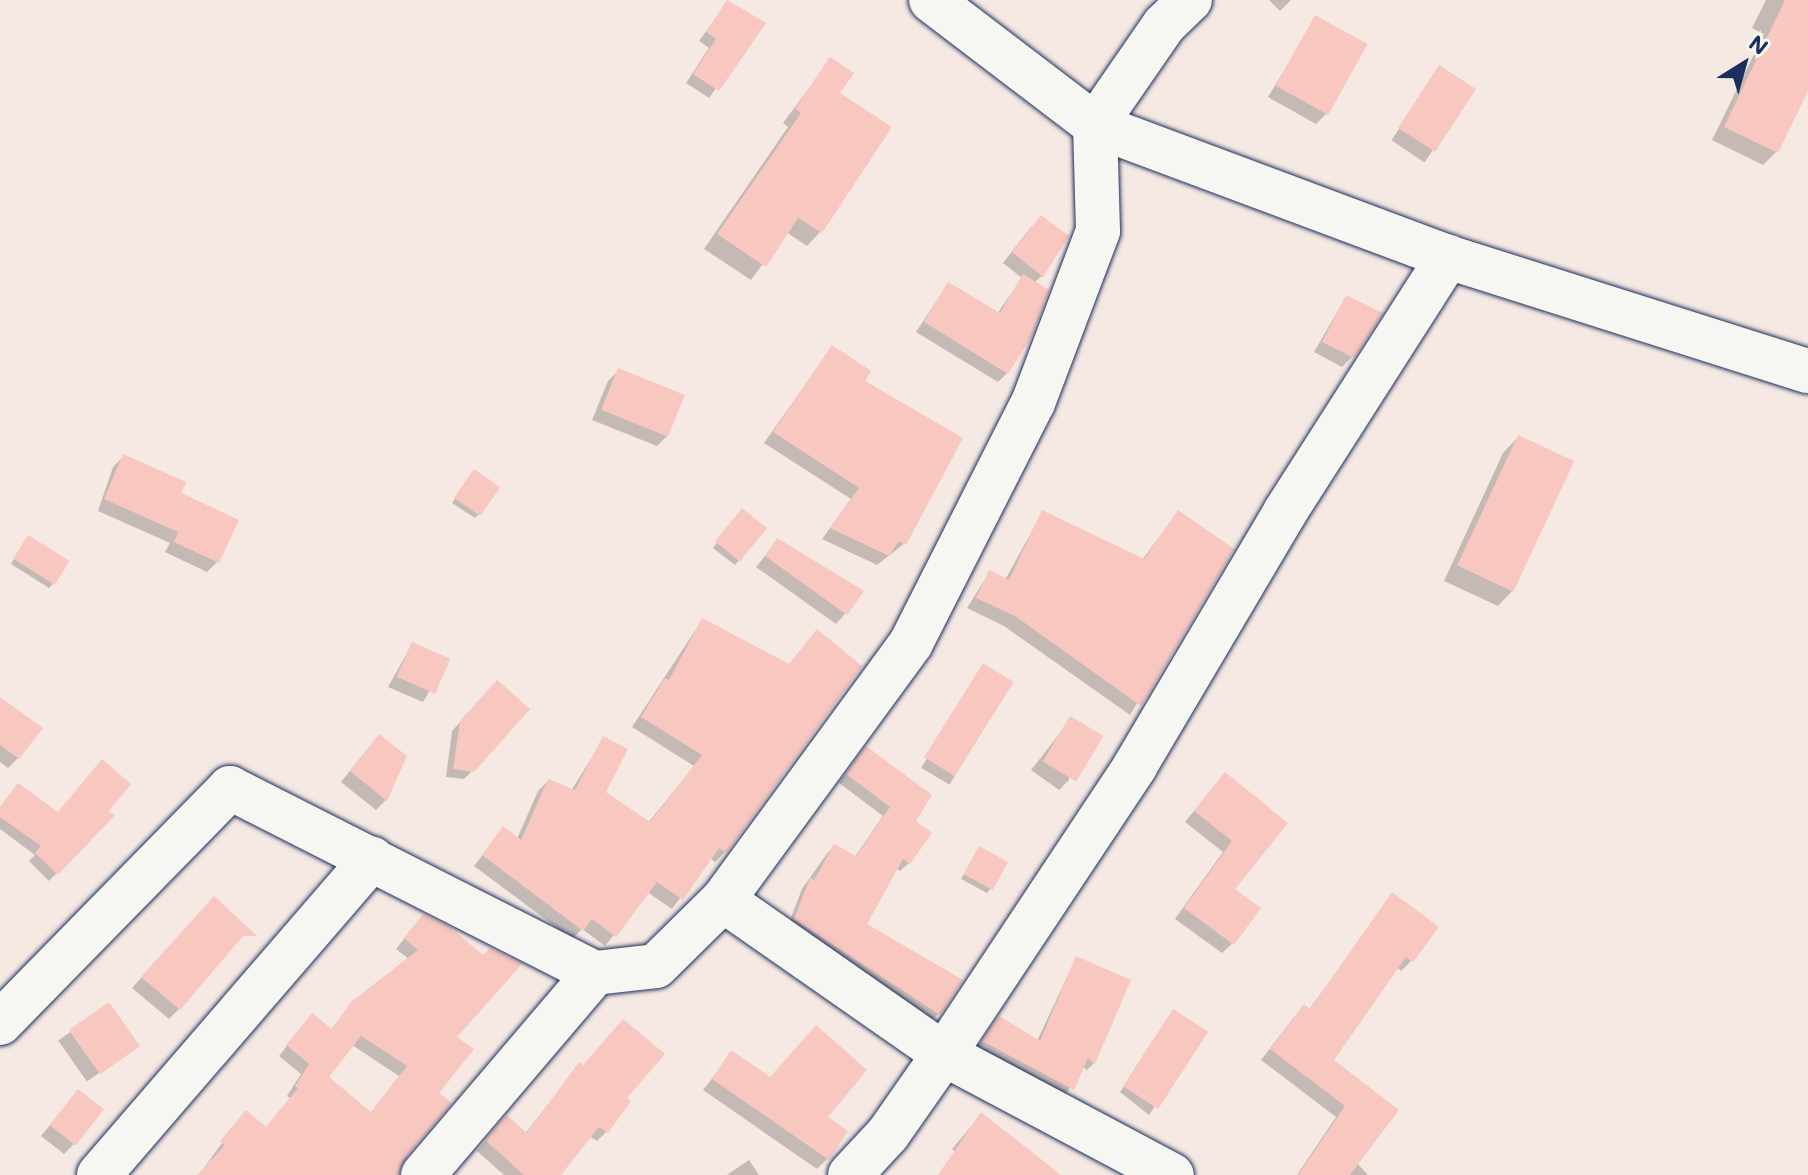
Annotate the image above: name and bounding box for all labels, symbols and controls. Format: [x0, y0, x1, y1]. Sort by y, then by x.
north arrow [1704, 24, 1784, 104]
text: N [1743, 28, 1774, 61]

